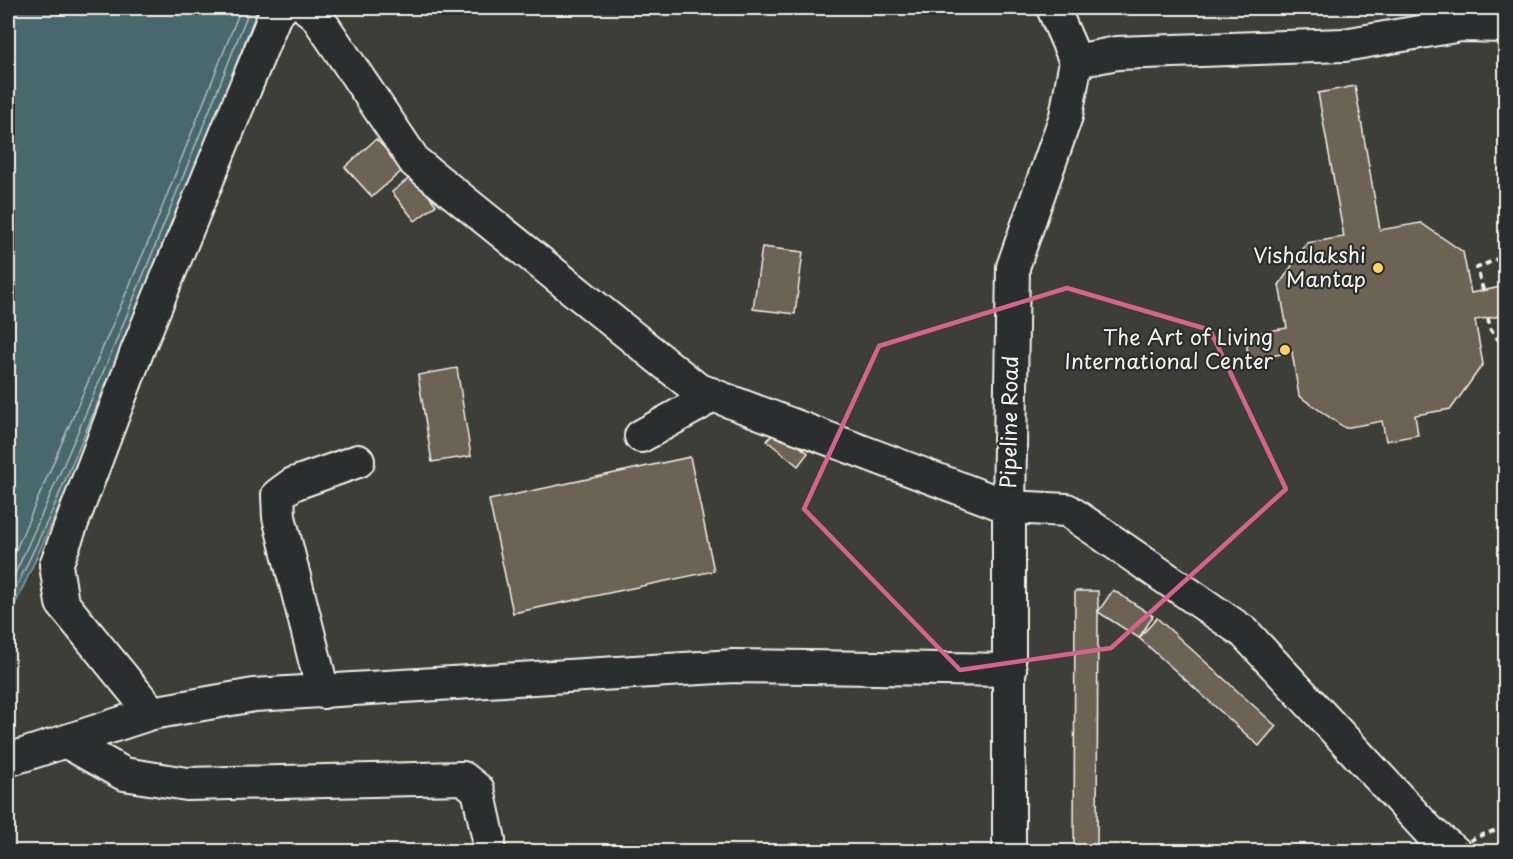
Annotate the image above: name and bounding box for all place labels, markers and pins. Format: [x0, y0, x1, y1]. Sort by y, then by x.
place label: Vishalakshi Mantap [1253, 238, 1366, 294]
marker: Vishalakshi Mantap [1371, 261, 1385, 275]
place label: The Art of Living International Center [1064, 320, 1273, 376]
marker: The Art of Living International Center [1278, 343, 1292, 357]

